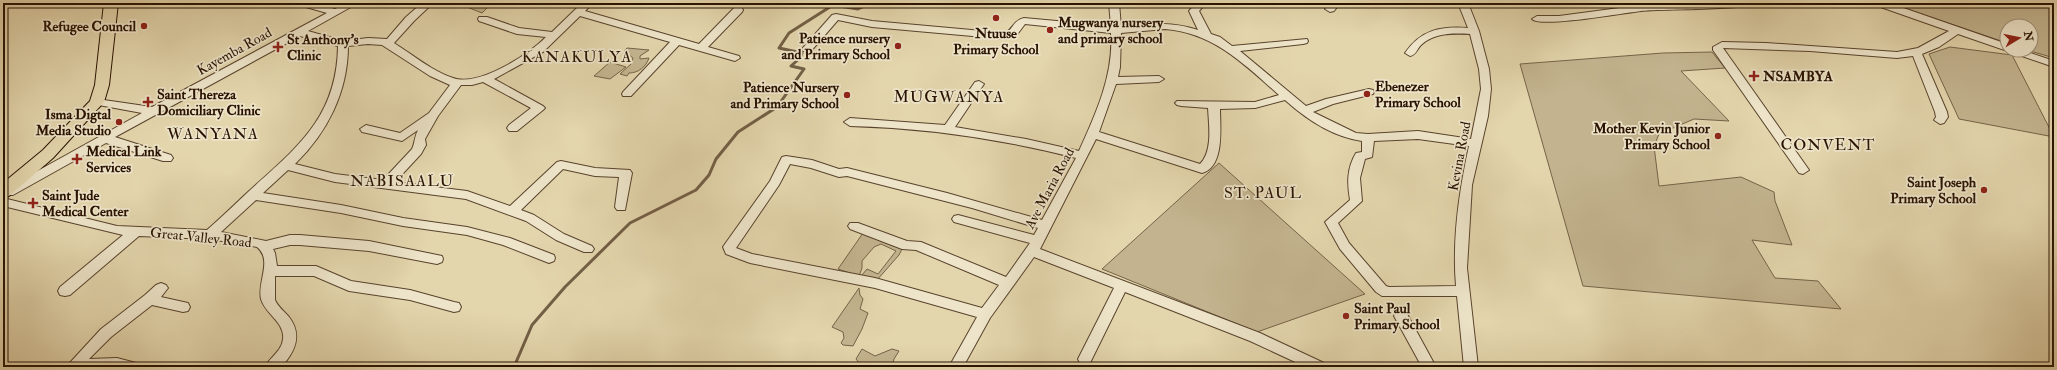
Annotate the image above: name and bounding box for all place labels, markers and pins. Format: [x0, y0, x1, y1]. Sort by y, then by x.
marker: Ntuuse Primary School [991, 13, 1001, 23]
place label: Mugwanya nursery and primary school [1057, 14, 1164, 48]
place label: Refugee Council [43, 18, 136, 36]
marker: Refugee Council [139, 21, 149, 31]
place label: Ntuuse Primary School [953, 25, 1039, 59]
marker: Mugwanya nursery and primary school [1045, 25, 1055, 35]
place label: Patience nursery and Primary School [782, 30, 891, 64]
place label: St Anthony's Clinic [287, 31, 359, 64]
marker: St Anthony's Clinic [272, 41, 284, 53]
marker: Patience nursery and Primary School [893, 41, 903, 51]
place label: NSAMBYA [1762, 68, 1833, 85]
marker: NSAMBYA [1748, 70, 1760, 82]
place label: Ebenezer Primary School [1375, 78, 1461, 112]
place label: Patience Nursery and Primary School [731, 79, 840, 113]
place label: Saint Thereza Domiciliary Clinic [157, 86, 261, 120]
marker: Ebenezer Primary School [1362, 89, 1372, 99]
marker: Patience Nursery and Primary School [842, 90, 852, 100]
marker: Saint Thereza Domiciliary Clinic [142, 96, 154, 108]
place label: Isma Digtal Media Studio [35, 106, 111, 139]
marker: Isma Digtal Media Studio [114, 117, 124, 127]
place label: Mother Kevin Junior Primary School [1592, 120, 1711, 154]
marker: Mother Kevin Junior Primary School [1713, 131, 1723, 141]
place label: Medical Link Services [85, 143, 162, 176]
marker: Medical Link Services [71, 153, 83, 165]
place label: Saint Joseph Primary School [1890, 174, 1977, 208]
marker: Saint Joseph Primary School [1979, 185, 1989, 195]
place label: Saint Jude Medical Center [41, 187, 129, 220]
marker: Saint Jude Medical Center [27, 197, 39, 209]
place label: Saint Paul Primary School [1354, 300, 1440, 334]
marker: Saint Paul Primary School [1341, 311, 1351, 321]

